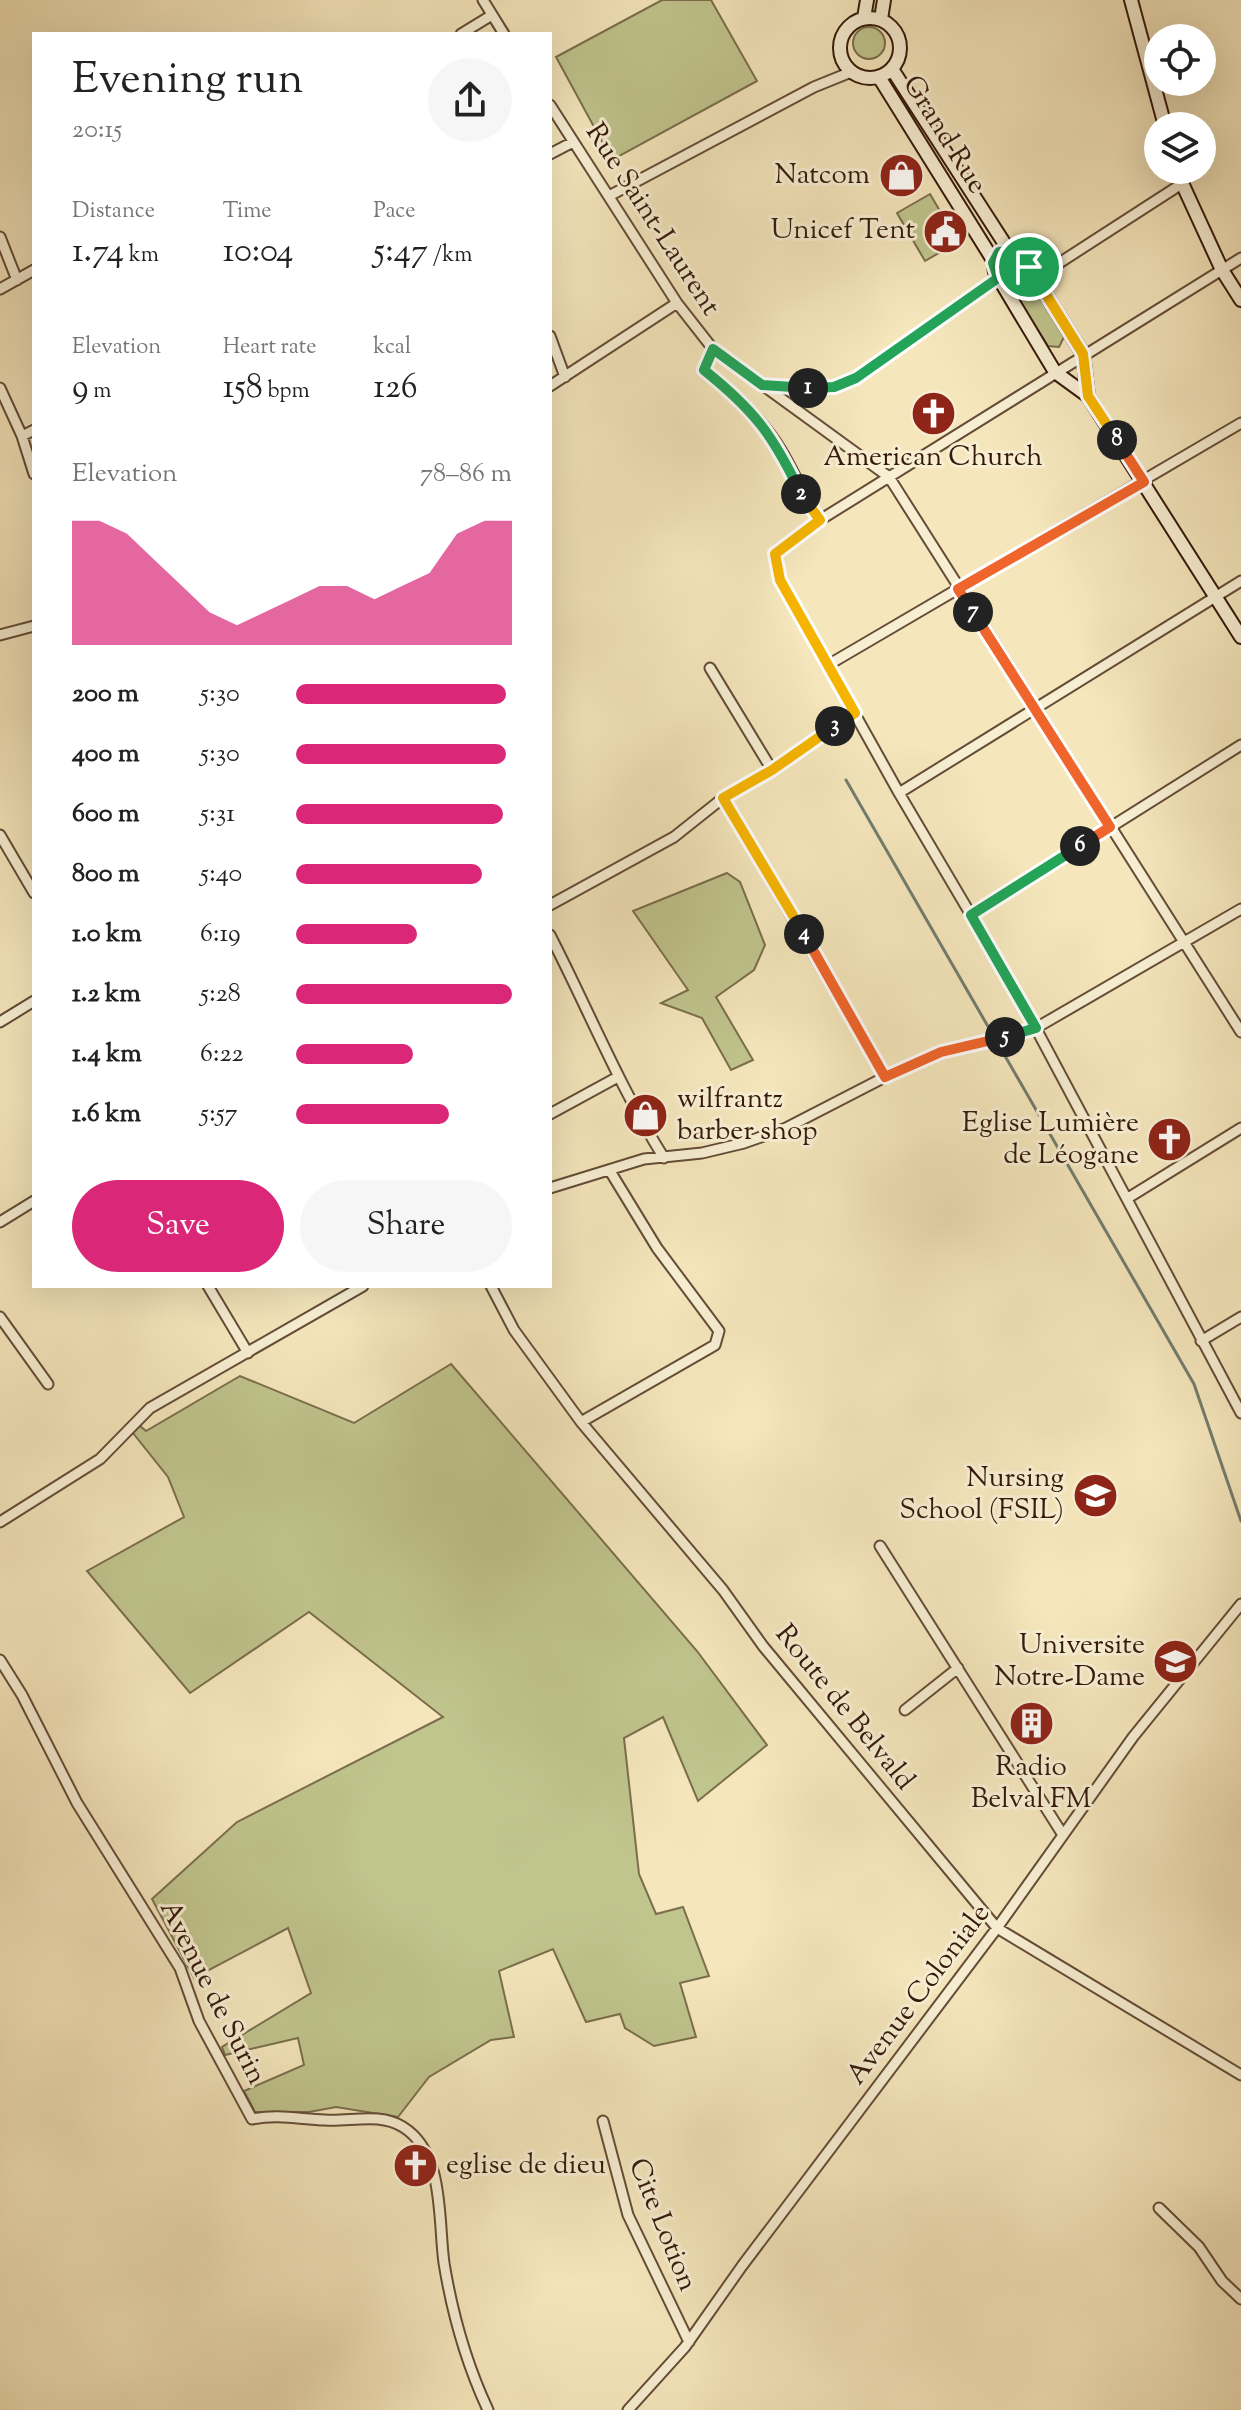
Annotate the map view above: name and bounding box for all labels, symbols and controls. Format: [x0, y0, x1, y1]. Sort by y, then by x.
map controls [1144, 24, 1216, 184]
button: locate [1144, 24, 1216, 96]
text: Evening run [72, 50, 304, 113]
button: share [428, 58, 512, 142]
street label: Grand Rue [892, 68, 996, 202]
text: 20:15 [72, 112, 122, 149]
button: layers [1144, 112, 1216, 184]
street label: Rue Saint-Laurent [575, 116, 730, 324]
shop icon: Natcom [877, 152, 925, 200]
place label: Natcom [774, 156, 870, 196]
text: Distance [72, 196, 155, 228]
text: Time [223, 196, 272, 228]
text: Pace [373, 196, 415, 228]
public building icon: Unicef Tent [922, 207, 970, 255]
place label: Unicef Tent [770, 211, 915, 251]
text: 1.74 [72, 228, 124, 277]
text: 10:04 [223, 228, 293, 277]
text: 5:47 [373, 228, 428, 277]
pin [995, 233, 1063, 301]
text: km [124, 240, 159, 272]
text: /km [428, 240, 472, 272]
icon: arrive [1007, 245, 1051, 289]
text: Elevation [72, 332, 161, 364]
text: Heart rate [223, 332, 317, 364]
text: kcal [373, 332, 411, 364]
text: 9 [72, 364, 89, 413]
text: 158 [223, 364, 263, 413]
text: 126 [373, 364, 418, 413]
pin: 1 [788, 368, 828, 408]
text: 1 [804, 372, 812, 404]
text: m [89, 376, 111, 408]
text: bpm [263, 376, 310, 408]
church icon: American Church [909, 390, 957, 438]
pin: 8 [1097, 420, 1137, 460]
text: 8 [1111, 424, 1123, 456]
place label: American Church [823, 438, 1043, 478]
text: Elevation [72, 456, 177, 493]
text: 78–86 m [420, 456, 512, 493]
pin: 2 [781, 474, 821, 514]
text: 2 [796, 478, 806, 510]
pin: 7 [953, 592, 993, 632]
text: 7 [967, 596, 979, 628]
text: 200 m [72, 676, 139, 713]
text: 5:30 [200, 676, 240, 713]
pin: 3 [815, 706, 855, 746]
text: 3 [831, 710, 839, 742]
text: 400 m [72, 736, 139, 773]
text: 5:30 [200, 736, 240, 773]
text: 600 m [72, 796, 139, 833]
text: 5:31 [200, 796, 235, 833]
pin: 6 [1060, 826, 1100, 866]
text: 6 [1075, 830, 1085, 862]
text: 800 m [72, 856, 140, 893]
text: 5:40 [200, 856, 242, 893]
pin: 4 [784, 914, 824, 954]
text: 1.0 km [72, 916, 142, 953]
text: 6:19 [200, 916, 241, 953]
text: 4 [798, 918, 810, 950]
text: 1.2 km [72, 976, 141, 1013]
text: 5:28 [200, 976, 241, 1013]
pin: 5 [985, 1017, 1025, 1057]
text: 5 [1001, 1021, 1009, 1053]
text: 1.4 km [72, 1036, 142, 1073]
text: 6:22 [200, 1036, 244, 1073]
place label: wilfrantz barber shop [677, 1080, 818, 1152]
shop icon: wilfrantz barber shop [622, 1092, 670, 1140]
text: 1.6 km [72, 1096, 141, 1133]
text: 5:57 [200, 1096, 238, 1133]
place label: Eglise Lumière de Léogane [962, 1104, 1139, 1176]
church icon: Eglise Lumière de Léogane [1146, 1116, 1194, 1164]
button: Save [72, 1180, 284, 1272]
button: Share [300, 1180, 512, 1272]
place label: Nursing School (FSIL) [899, 1459, 1064, 1531]
school or university icon: Nursing School (FSIL) [1071, 1471, 1119, 1519]
street label: Route de Belvald [765, 1617, 923, 1800]
place label: Universite Notre-Dame [994, 1626, 1145, 1698]
school or university icon: Universite Notre-Dame [1152, 1638, 1200, 1686]
building icon: Radio Belval FM [1007, 1699, 1055, 1747]
place label: Radio Belval FM [971, 1748, 1092, 1820]
street label: Avenue de Surin [148, 1894, 276, 2092]
street label: Avenue Coloniale [838, 1896, 1000, 2094]
church icon: eglise de dieu [391, 2142, 439, 2190]
place label: eglise de dieu [446, 2146, 606, 2186]
street label: Cite Lotion [617, 2153, 707, 2297]

